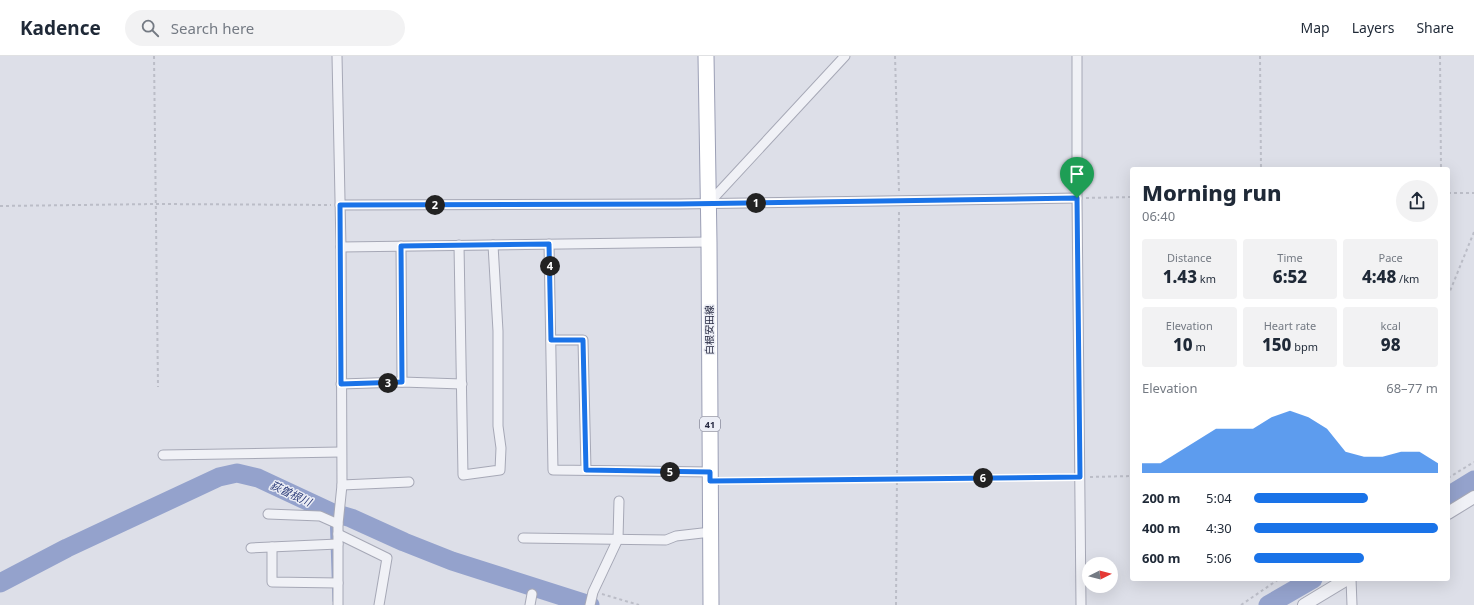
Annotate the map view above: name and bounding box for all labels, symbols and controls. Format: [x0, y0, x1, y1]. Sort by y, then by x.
search box [125, 10, 405, 46]
text: Kadence [20, 15, 101, 41]
icon: search [139, 17, 161, 39]
text: Search here [171, 18, 254, 38]
text: Map [1301, 18, 1330, 37]
text: Layers [1352, 18, 1394, 37]
text: Share [1416, 18, 1454, 37]
pin [1060, 157, 1094, 198]
icon: arrive [1066, 163, 1088, 185]
text: Morning run [1142, 177, 1282, 207]
button: share [1396, 180, 1438, 222]
pin: 1 [746, 193, 766, 213]
pin: 2 [425, 195, 445, 215]
text: 1 [753, 195, 759, 210]
text: 2 [432, 197, 438, 212]
text: 06:40 [1142, 207, 1175, 225]
text: Distance [1167, 250, 1212, 265]
text: Time [1277, 250, 1303, 265]
text: Pace [1379, 250, 1403, 265]
pin: 4 [540, 256, 560, 276]
text: 4 [547, 258, 553, 273]
text: 1.43 [1163, 265, 1197, 288]
text: 6:52 [1273, 265, 1307, 288]
text: 4:48 [1362, 265, 1396, 288]
text: km [1197, 271, 1216, 286]
text: /km [1396, 271, 1419, 286]
street label: 白根安田線 [702, 305, 716, 355]
text: Elevation [1166, 318, 1213, 333]
text: Heart rate [1264, 318, 1316, 333]
text: kcal [1381, 318, 1401, 333]
text: 10 [1173, 333, 1193, 356]
text: 150 [1262, 333, 1291, 356]
text: 98 [1381, 333, 1400, 356]
text: m [1193, 339, 1206, 354]
text: bpm [1291, 339, 1318, 354]
pin: 3 [378, 373, 398, 393]
text: 3 [385, 375, 391, 390]
text: Elevation [1142, 379, 1198, 397]
text: 68–77 m [1386, 379, 1438, 397]
road number: 41 [700, 417, 720, 431]
pin: 5 [660, 462, 680, 482]
text: 5 [667, 464, 673, 479]
pin: 6 [973, 468, 993, 488]
text: 6 [980, 470, 986, 485]
water label: 荻曽根川 [268, 477, 315, 510]
text: 200 m [1142, 489, 1180, 507]
text: 5:04 [1206, 489, 1232, 507]
text: 400 m [1142, 519, 1180, 537]
text: 4:30 [1206, 519, 1232, 537]
text: 600 m [1142, 549, 1180, 567]
text: 5:06 [1206, 549, 1232, 567]
north arrow [1082, 557, 1118, 593]
map controls [1082, 557, 1118, 593]

